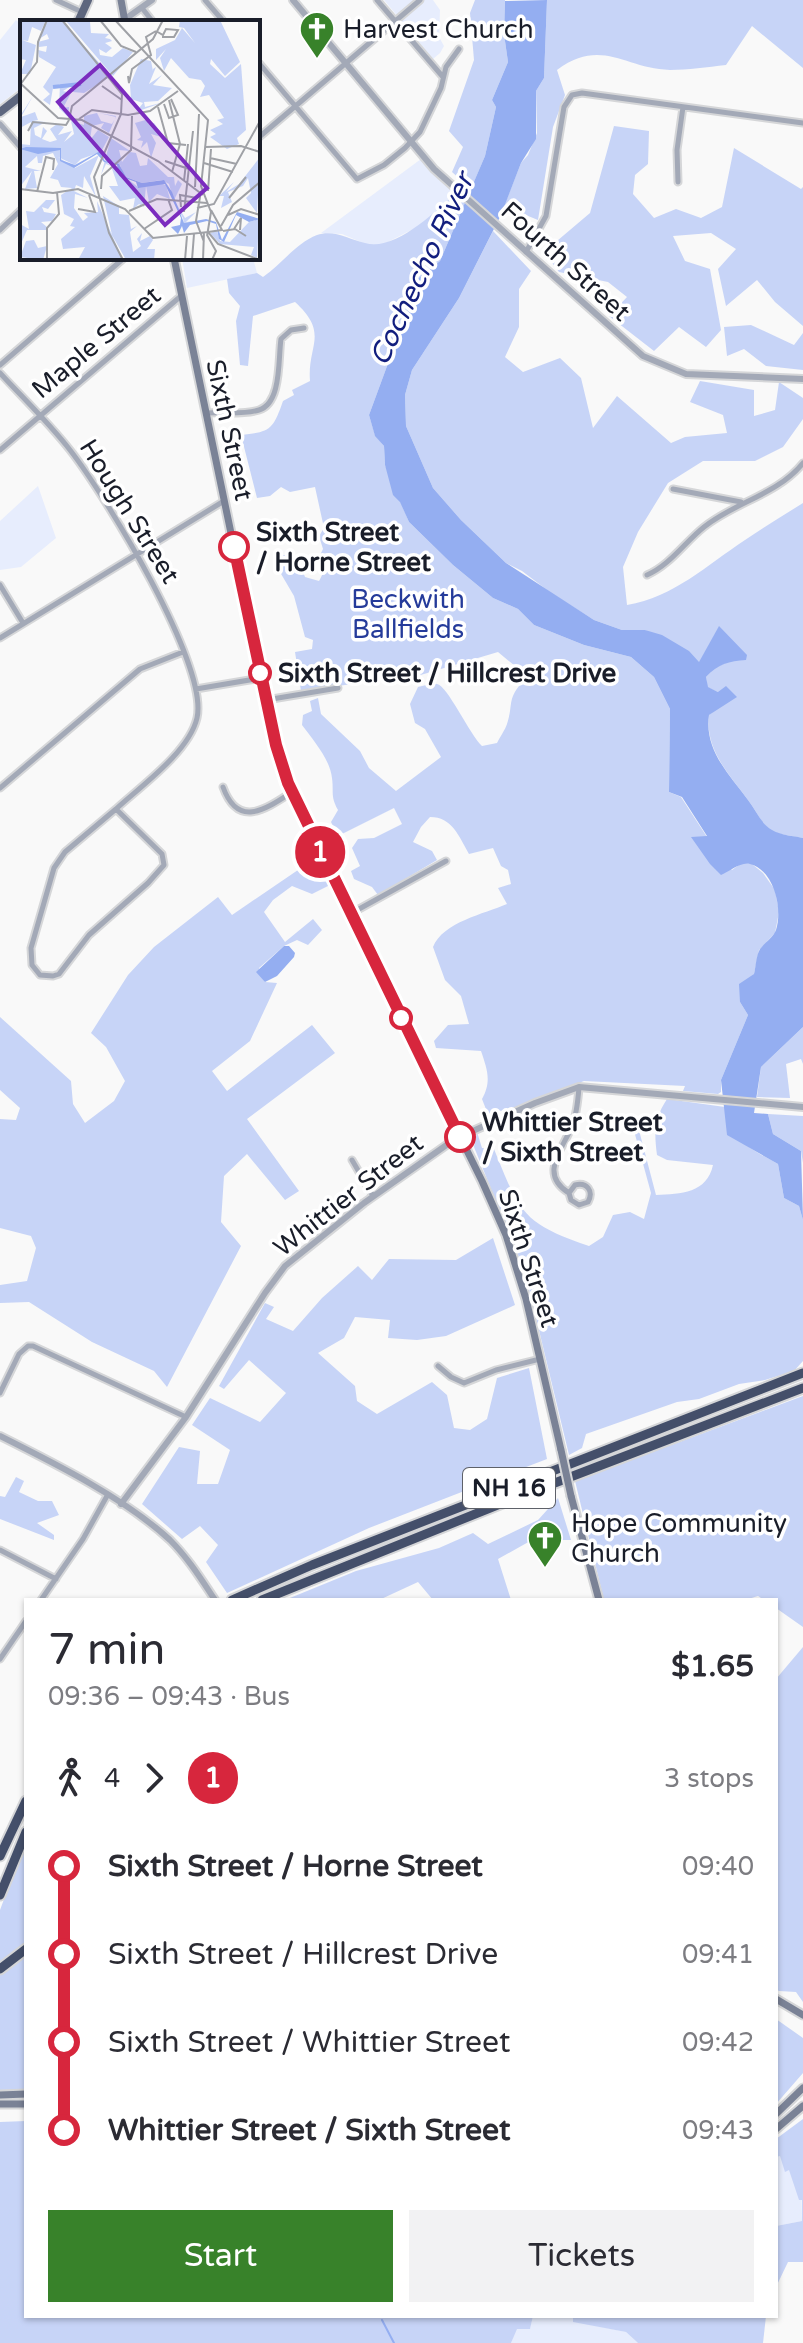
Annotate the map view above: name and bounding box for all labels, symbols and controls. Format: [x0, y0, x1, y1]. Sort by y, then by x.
church icon: Harvest Church [298, 10, 336, 60]
place label: Harvest Church [343, 14, 533, 45]
inset map [20, 20, 260, 260]
water label: Cochecho River [362, 165, 483, 371]
street label: Fourth Street [495, 195, 637, 328]
street label: Maple Street [26, 280, 167, 405]
street label: Sixth Street [199, 357, 260, 503]
street label: Hough Street [73, 433, 186, 589]
place label: Sixth Street / Horne Street [256, 517, 431, 578]
marker: Sixth Street / Horne Street [219, 532, 249, 562]
park label: Beckwith Ballfields [351, 584, 465, 645]
place label: Sixth Street / Hillcrest Drive [278, 658, 617, 689]
marker: Sixth Street / Hillcrest Drive [249, 662, 271, 684]
line badge: 1 [294, 826, 346, 878]
text: 1 [311, 835, 329, 869]
unlabelled marker [390, 1007, 412, 1029]
place label: Whittier Street / Sixth Street [482, 1107, 663, 1168]
marker: Whittier Street / Sixth Street [445, 1122, 475, 1152]
street label: Whittier Street [268, 1128, 429, 1263]
street label: Sixth Street [492, 1185, 565, 1331]
road number: NH 16 [463, 1468, 555, 1508]
place label: Hope Community Church [571, 1508, 787, 1569]
church icon: Hope Community Church [526, 1519, 564, 1569]
text: 7 min [48, 1624, 165, 1677]
text: $1.65 [671, 1648, 754, 1685]
text: 09:36 – 09:43 · Bus [48, 1681, 290, 1712]
icon: walk [48, 1756, 92, 1800]
icon: forward [132, 1756, 176, 1800]
text: 1 [204, 1761, 222, 1795]
text: 4 [104, 1763, 120, 1794]
text: 3 stops [664, 1763, 754, 1794]
text: Sixth Street / Horne Street [108, 1848, 483, 1885]
text: 09:40 [682, 1851, 754, 1882]
text: Sixth Street / Hillcrest Drive [108, 1936, 498, 1973]
text: 09:41 [682, 1939, 754, 1970]
text: Sixth Street / Whittier Street [108, 2024, 511, 2061]
text: 09:42 [682, 2027, 754, 2058]
text: Whittier Street / Sixth Street [108, 2112, 511, 2149]
text: 09:43 [682, 2115, 754, 2146]
button: Start [48, 2210, 393, 2302]
button: Tickets [409, 2210, 754, 2302]

